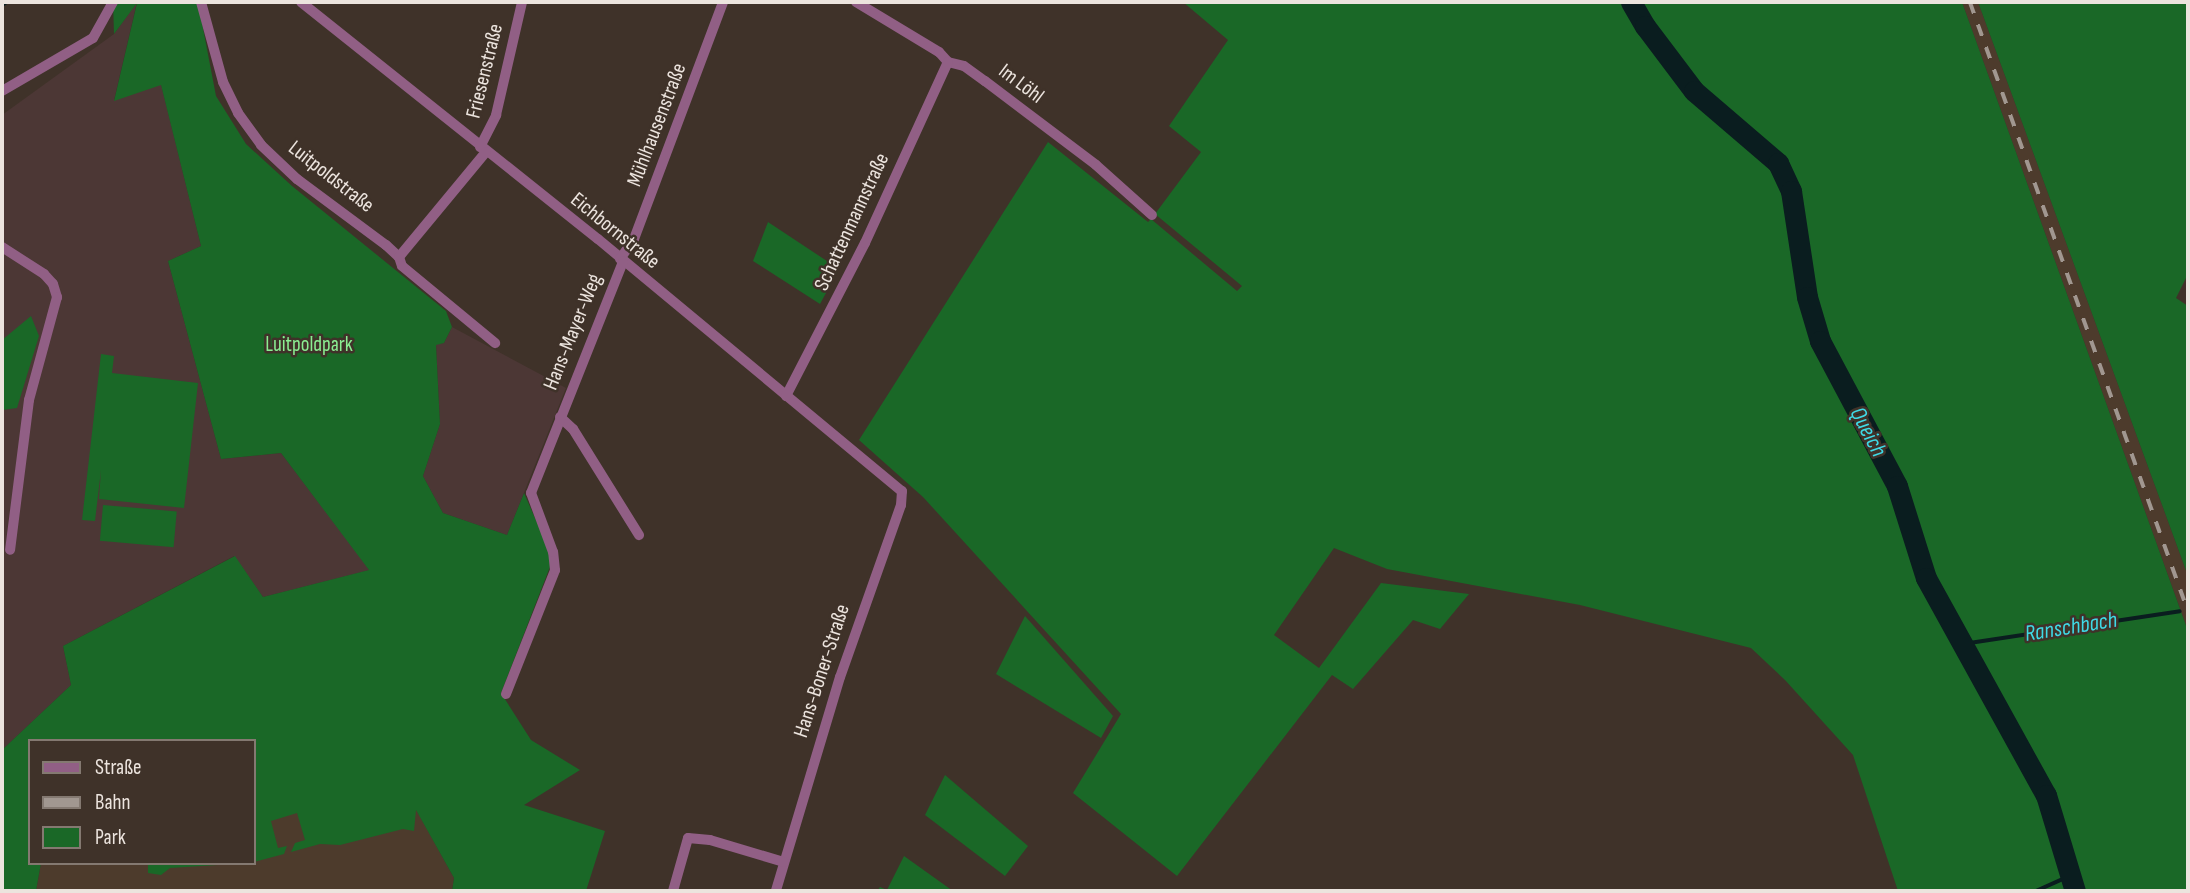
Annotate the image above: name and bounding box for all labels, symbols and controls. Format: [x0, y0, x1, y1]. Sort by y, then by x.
street label: Friesenstraße [461, 21, 509, 121]
street label: Im Löhl [993, 59, 1049, 109]
street label: Mühlhausenstraße [622, 60, 692, 190]
street label: Luitpoldstraße [283, 136, 379, 218]
street label: Schattenmannstraße [809, 149, 895, 295]
street label: Eichbornstraße [565, 187, 665, 275]
street label: Hans-Mayer-Weg [538, 270, 608, 394]
park label: Luitpoldpark [265, 332, 353, 358]
water label: Queich [1844, 402, 1892, 462]
street label: Hans-Boner-Straße [789, 601, 855, 741]
water label: Ranschbach [2023, 606, 2119, 648]
legend [28, 739, 256, 865]
text: Straße [95, 755, 141, 780]
text: Bahn [95, 790, 130, 815]
text: Park [95, 825, 126, 850]

